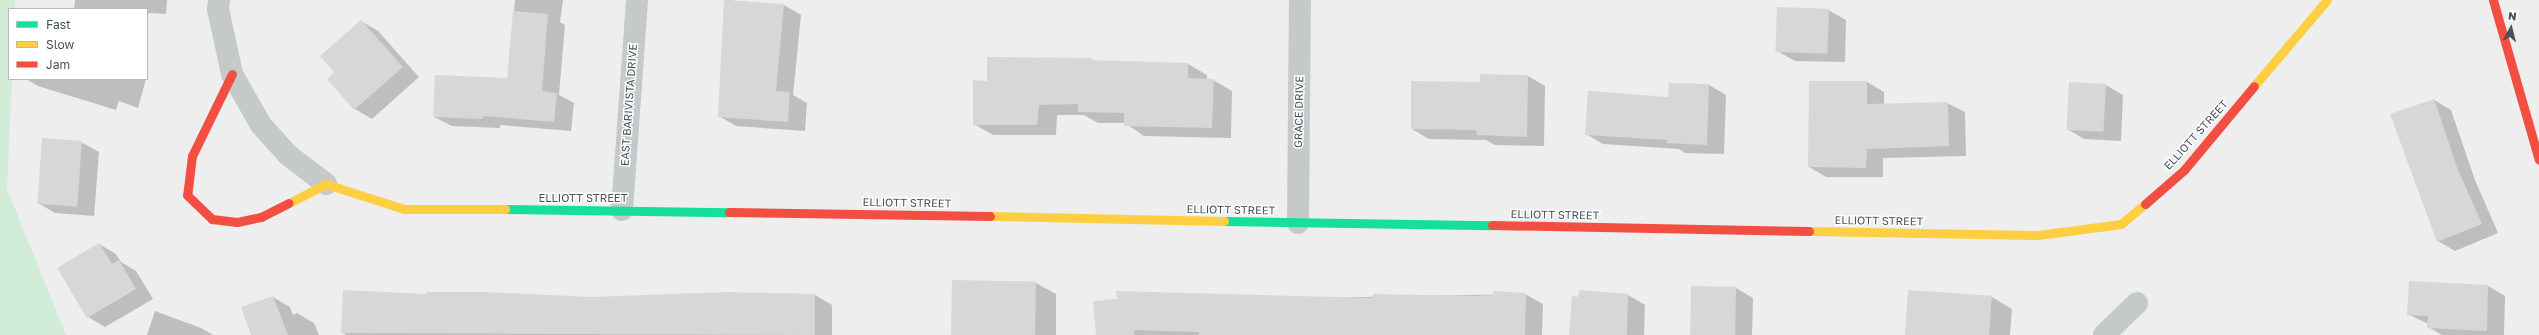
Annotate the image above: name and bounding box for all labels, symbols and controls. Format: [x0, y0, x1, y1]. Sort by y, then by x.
legend [8, 8, 148, 80]
north arrow [2491, 8, 2531, 48]
text: N [2508, 9, 2517, 23]
text: Fast [46, 17, 71, 32]
text: Slow [46, 37, 74, 52]
street label: EAST BARIVISTA DRIVE [618, 43, 640, 167]
text: Jam [46, 57, 70, 72]
street label: GRACE DRIVE [1292, 76, 1306, 148]
street label: ELLIOTT STREET [2161, 98, 2231, 172]
street label: ELLIOTT STREET [538, 191, 628, 205]
street label: ELLIOTT STREET [862, 196, 952, 210]
street label: ELLIOTT STREET [1186, 203, 1276, 217]
street label: ELLIOTT STREET [1510, 208, 1600, 222]
street label: ELLIOTT STREET [1834, 214, 1924, 228]

